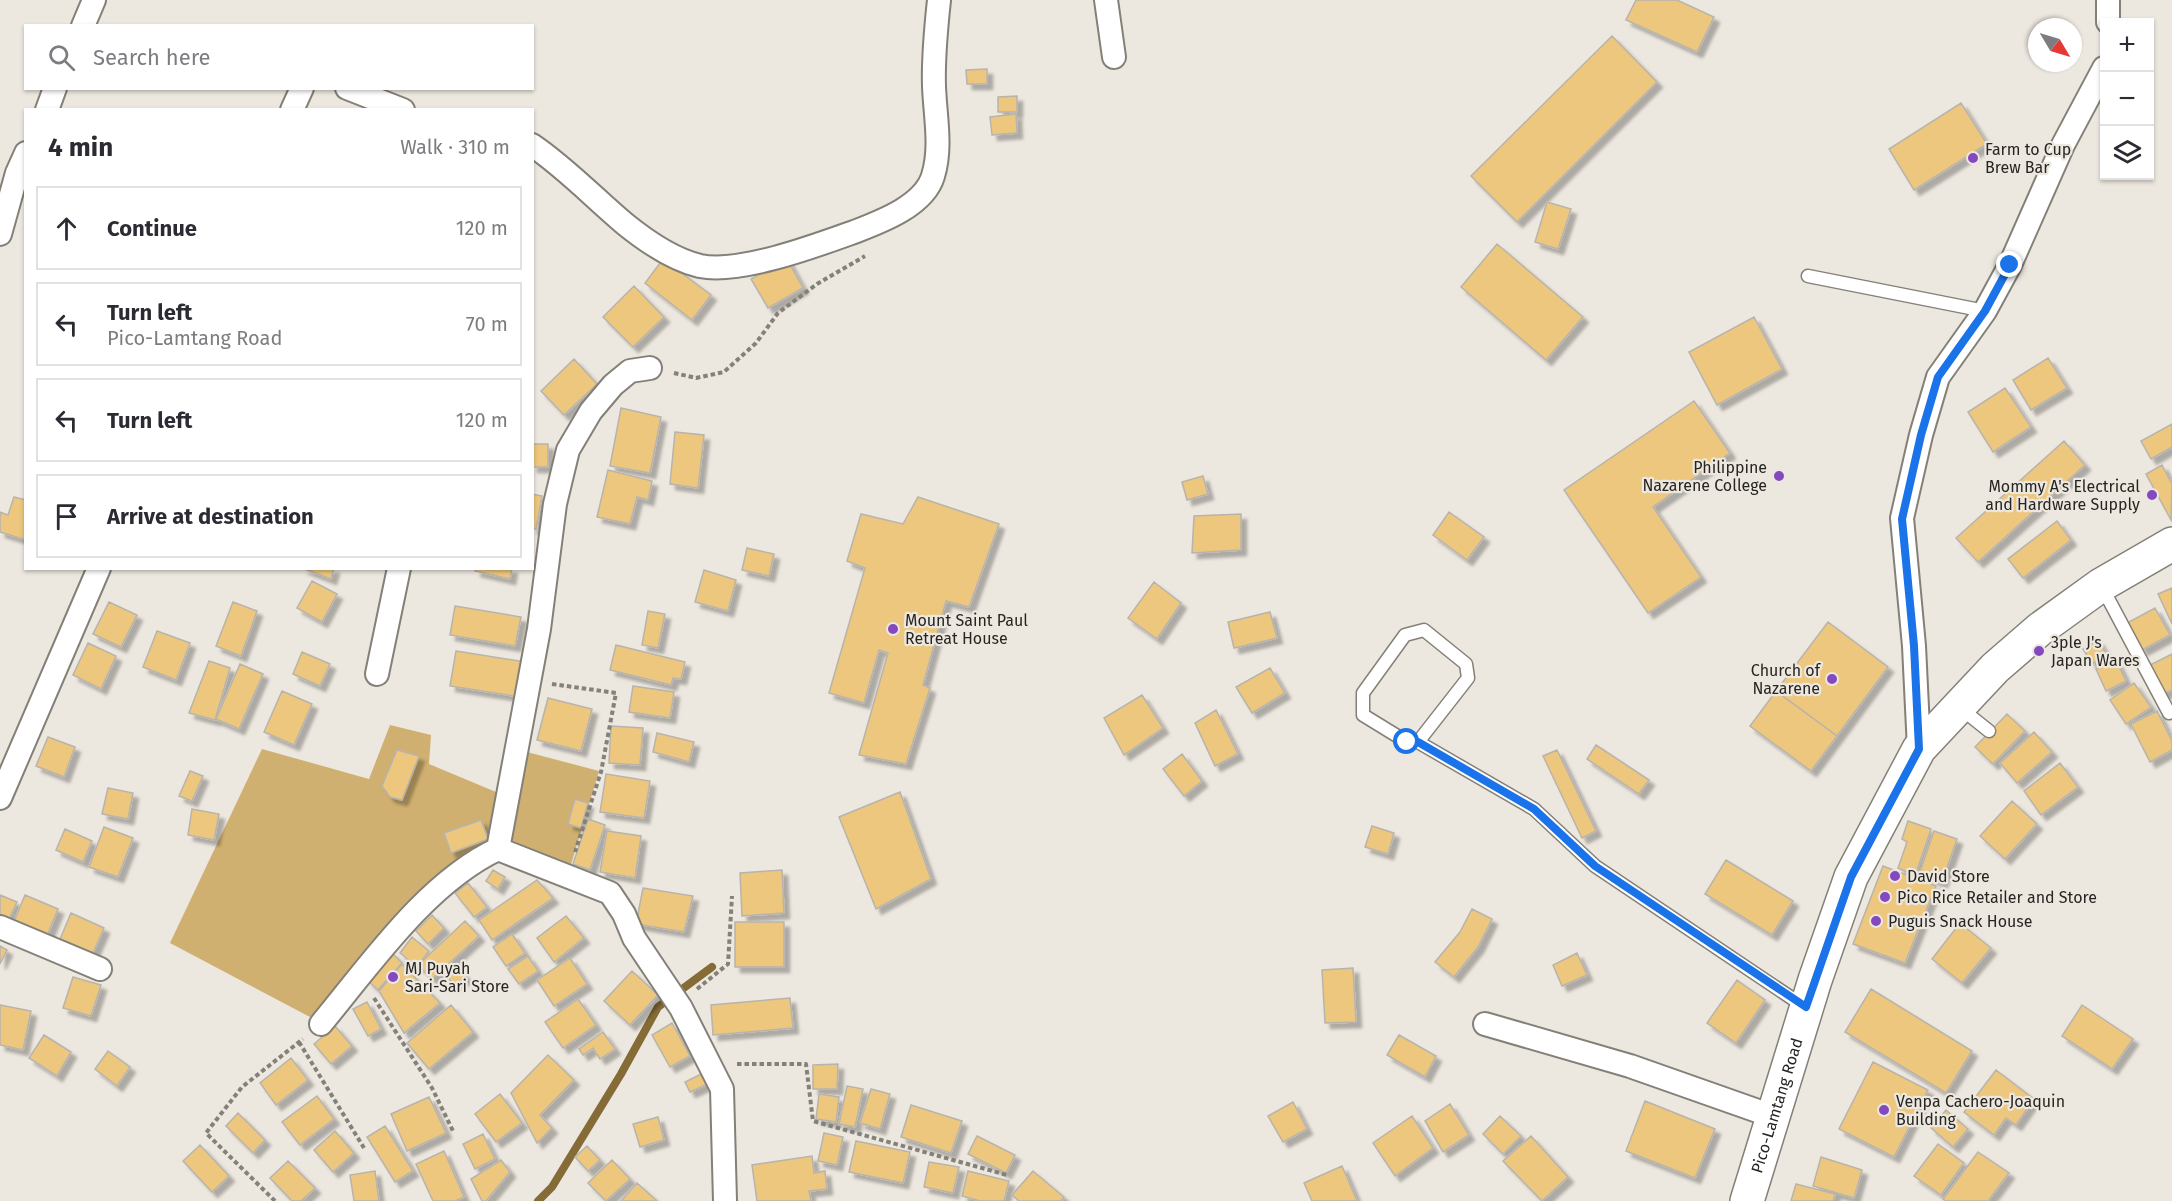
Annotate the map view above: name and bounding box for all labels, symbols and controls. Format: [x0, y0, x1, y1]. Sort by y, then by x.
north arrow [2028, 18, 2082, 72]
map controls [2100, 18, 2154, 180]
button: + [2100, 18, 2154, 72]
search box [24, 24, 534, 90]
icon: search [45, 41, 78, 74]
text: Search here [93, 44, 211, 71]
button: − [2100, 72, 2154, 126]
button: layers [2100, 126, 2154, 180]
text: 4 min [48, 132, 113, 163]
text: Walk · 310 m [400, 135, 510, 159]
place label: Farm to Cup Brew Bar [1985, 140, 2071, 177]
marker: Farm to Cup Brew Bar [1966, 151, 1980, 165]
icon: ahead [50, 212, 83, 245]
text: Continue [107, 215, 197, 242]
text: 120 m [456, 216, 508, 240]
route end [1996, 251, 2022, 277]
text: Turn left [107, 299, 192, 326]
icon: left [50, 308, 83, 341]
text: 70 m [466, 312, 508, 336]
text: Pico-Lamtang Road [107, 326, 282, 350]
icon: left [50, 404, 83, 437]
text: Turn left [107, 407, 192, 434]
text: 120 m [456, 408, 508, 432]
place label: Philippine Nazarene College [1642, 458, 1767, 495]
marker: Philippine Nazarene College [1772, 469, 1786, 483]
place label: Mommy A's Electrical and Hardware Supply [1985, 477, 2140, 514]
marker: Mommy A's Electrical and Hardware Supply [2145, 488, 2159, 502]
icon: arrive [50, 500, 83, 533]
text: Arrive at destination [107, 503, 314, 530]
place label: Mount Saint Paul Retreat House [905, 611, 1028, 648]
marker: Mount Saint Paul Retreat House [886, 622, 900, 636]
place label: 3ple J's Japan Wares [2051, 633, 2140, 670]
marker: 3ple J's Japan Wares [2032, 644, 2046, 658]
place label: Church of Nazarene [1751, 661, 1822, 698]
marker: Church of Nazarene [1825, 672, 1839, 686]
route start [1393, 728, 1419, 754]
place label: David Store [1907, 867, 1990, 886]
marker: David Store [1888, 869, 1902, 883]
place label: Pico Rice Retailer and Store [1897, 888, 2097, 907]
marker: Pico Rice Retailer and Store [1878, 890, 1892, 904]
place label: Puguis Snack House [1888, 912, 2032, 931]
marker: Puguis Snack House [1869, 914, 1883, 928]
place label: MJ Puyah Sari-Sari Store [405, 959, 509, 996]
marker: MJ Puyah Sari-Sari Store [386, 970, 400, 984]
street label: Pico-Lamtang Road [1747, 1036, 1807, 1176]
place label: Venpa Cachero-Joaquin Building [1896, 1092, 2065, 1129]
marker: Venpa Cachero-Joaquin Building [1877, 1103, 1891, 1117]

